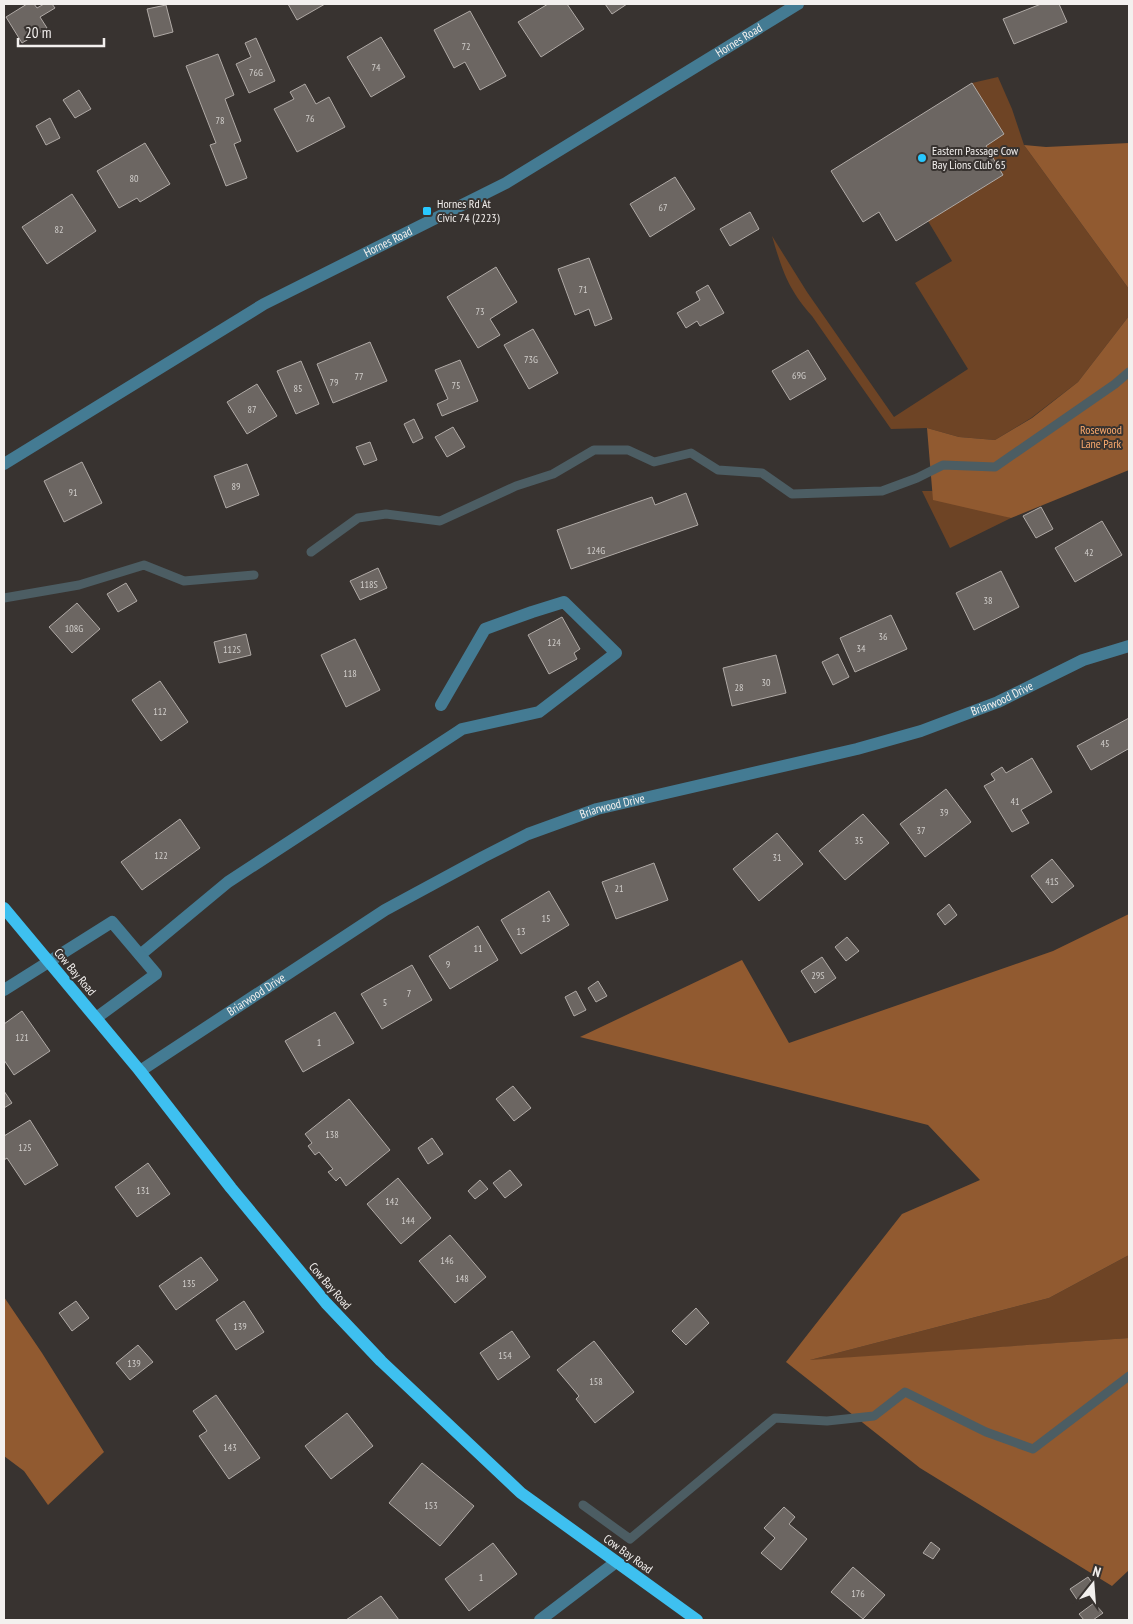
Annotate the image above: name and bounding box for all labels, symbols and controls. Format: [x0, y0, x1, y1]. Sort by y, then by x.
scale bar [18, 15, 104, 47]
street label: Hornes Road [712, 20, 765, 60]
text: 20 m [25, 23, 51, 42]
house number: 72 [462, 40, 471, 53]
house number: 74 [372, 61, 381, 74]
house number: 76G [249, 66, 263, 79]
house number: 76 [306, 112, 315, 125]
house number: 78 [216, 114, 225, 127]
place label: Eastern Passage Cow Bay Lions Club 65 [932, 143, 1019, 172]
marker: Eastern Passage Cow Bay Lions Club 65 [916, 152, 928, 164]
house number: 80 [130, 172, 139, 185]
place label: Hornes Rd At Civic 74 (2223) [437, 196, 500, 225]
house number: 67 [659, 201, 668, 214]
marker: Hornes Rd At Civic 74 (2223) [421, 205, 433, 217]
house number: 82 [55, 223, 64, 236]
street label: Hornes Road [361, 223, 415, 260]
house number: 71 [579, 283, 588, 296]
house number: 73 [476, 305, 485, 318]
house number: 73G [524, 353, 538, 366]
house number: 69G [792, 369, 806, 382]
house number: 77 [355, 370, 364, 383]
house number: 79 [330, 376, 339, 389]
house number: 75 [452, 379, 461, 392]
house number: 85 [294, 382, 303, 395]
house number: 87 [248, 403, 257, 416]
park label: Rosewood Lane Park [1080, 422, 1122, 451]
house number: 89 [232, 480, 241, 493]
house number: 91 [69, 486, 78, 499]
house number: 124G [587, 544, 605, 557]
house number: 42 [1085, 546, 1094, 559]
house number: 118S [360, 578, 378, 591]
house number: 38 [984, 594, 993, 607]
house number: 108G [65, 622, 83, 635]
house number: 36 [879, 630, 888, 643]
house number: 124 [547, 636, 561, 649]
house number: 34 [857, 642, 866, 655]
house number: 112S [223, 643, 241, 656]
house number: 118 [343, 667, 357, 680]
house number: 30 [762, 676, 771, 689]
street label: Briarwood Drive [969, 678, 1035, 719]
house number: 28 [735, 681, 744, 694]
house number: 112 [153, 705, 167, 718]
house number: 45 [1101, 737, 1110, 750]
street label: Briarwood Drive [578, 790, 646, 822]
house number: 41 [1011, 795, 1020, 808]
house number: 39 [940, 806, 949, 819]
house number: 37 [917, 824, 926, 837]
house number: 35 [855, 834, 864, 847]
house number: 122 [154, 849, 168, 862]
house number: 31 [773, 851, 782, 864]
house number: 41S [1045, 875, 1059, 888]
house number: 21 [615, 882, 624, 895]
house number: 15 [542, 912, 551, 925]
house number: 13 [517, 925, 526, 938]
house number: 11 [474, 942, 483, 955]
street label: Cow Bay Road [51, 945, 100, 998]
house number: 9 [446, 958, 450, 971]
house number: 29S [811, 969, 825, 982]
street label: Briarwood Drive [224, 970, 288, 1019]
house number: 7 [407, 987, 411, 1000]
house number: 5 [383, 996, 387, 1009]
house number: 121 [15, 1031, 29, 1044]
house number: 1 [317, 1036, 321, 1049]
house number: 138 [325, 1128, 339, 1141]
house number: 125 [18, 1141, 32, 1154]
house number: 131 [136, 1184, 150, 1197]
house number: 142 [385, 1195, 399, 1208]
house number: 144 [401, 1214, 415, 1227]
house number: 146 [440, 1254, 454, 1267]
street label: Cow Bay Road [306, 1259, 355, 1312]
house number: 148 [455, 1272, 469, 1285]
house number: 135 [182, 1277, 196, 1290]
house number: 139 [233, 1320, 247, 1333]
house number: 154 [498, 1349, 512, 1362]
house number: 139 [127, 1357, 141, 1370]
house number: 158 [589, 1375, 603, 1388]
house number: 143 [223, 1441, 237, 1454]
house number: 153 [424, 1499, 438, 1512]
street label: Cow Bay Road [601, 1531, 656, 1576]
north arrow [1068, 1559, 1118, 1609]
text: N [1091, 1562, 1103, 1581]
house number: 1 [479, 1571, 483, 1584]
house number: 176 [851, 1587, 865, 1600]

